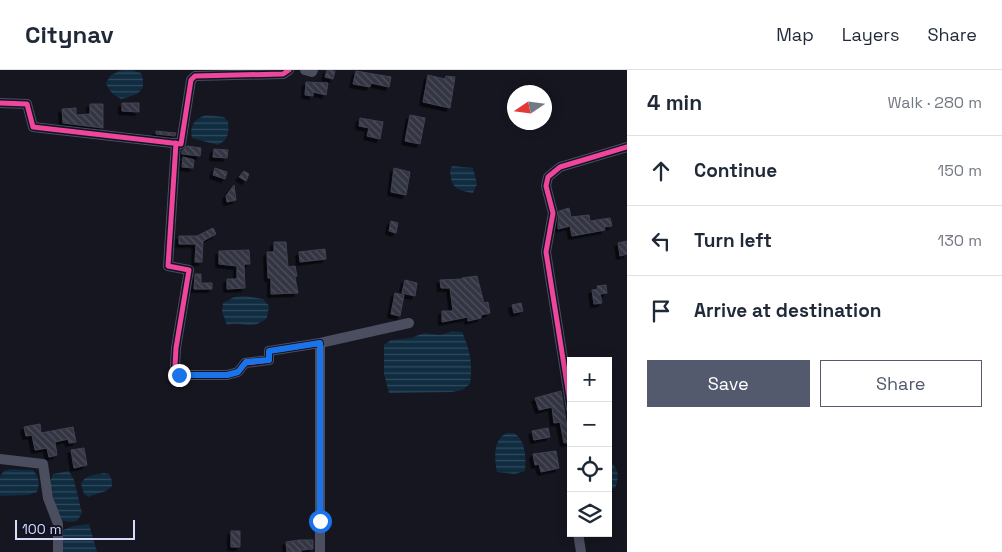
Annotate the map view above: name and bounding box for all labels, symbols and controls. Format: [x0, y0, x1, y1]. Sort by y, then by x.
text: Citynav [25, 19, 114, 50]
text: Map [776, 23, 814, 46]
text: Layers [842, 23, 899, 46]
text: Share [927, 23, 977, 46]
north arrow [507, 85, 552, 130]
text: 4 min [647, 89, 702, 116]
text: Walk · 280 m [887, 92, 982, 113]
icon: ahead [647, 157, 675, 185]
text: Continue [694, 158, 777, 183]
text: 150 m [938, 160, 982, 181]
icon: left [647, 227, 675, 255]
text: Turn left [694, 228, 772, 253]
text: 130 m [938, 230, 982, 251]
icon: arrive [647, 297, 675, 325]
text: Arrive at destination [694, 298, 882, 323]
map controls [567, 357, 612, 537]
button: + [567, 357, 612, 402]
button: Save [647, 360, 810, 407]
button: Share [820, 360, 982, 407]
route end [168, 364, 191, 387]
button: − [567, 402, 612, 447]
button: locate [567, 447, 612, 492]
button: layers [567, 492, 612, 537]
route start [309, 510, 332, 533]
scale bar [15, 517, 135, 540]
text: 100 m [22, 520, 61, 538]

